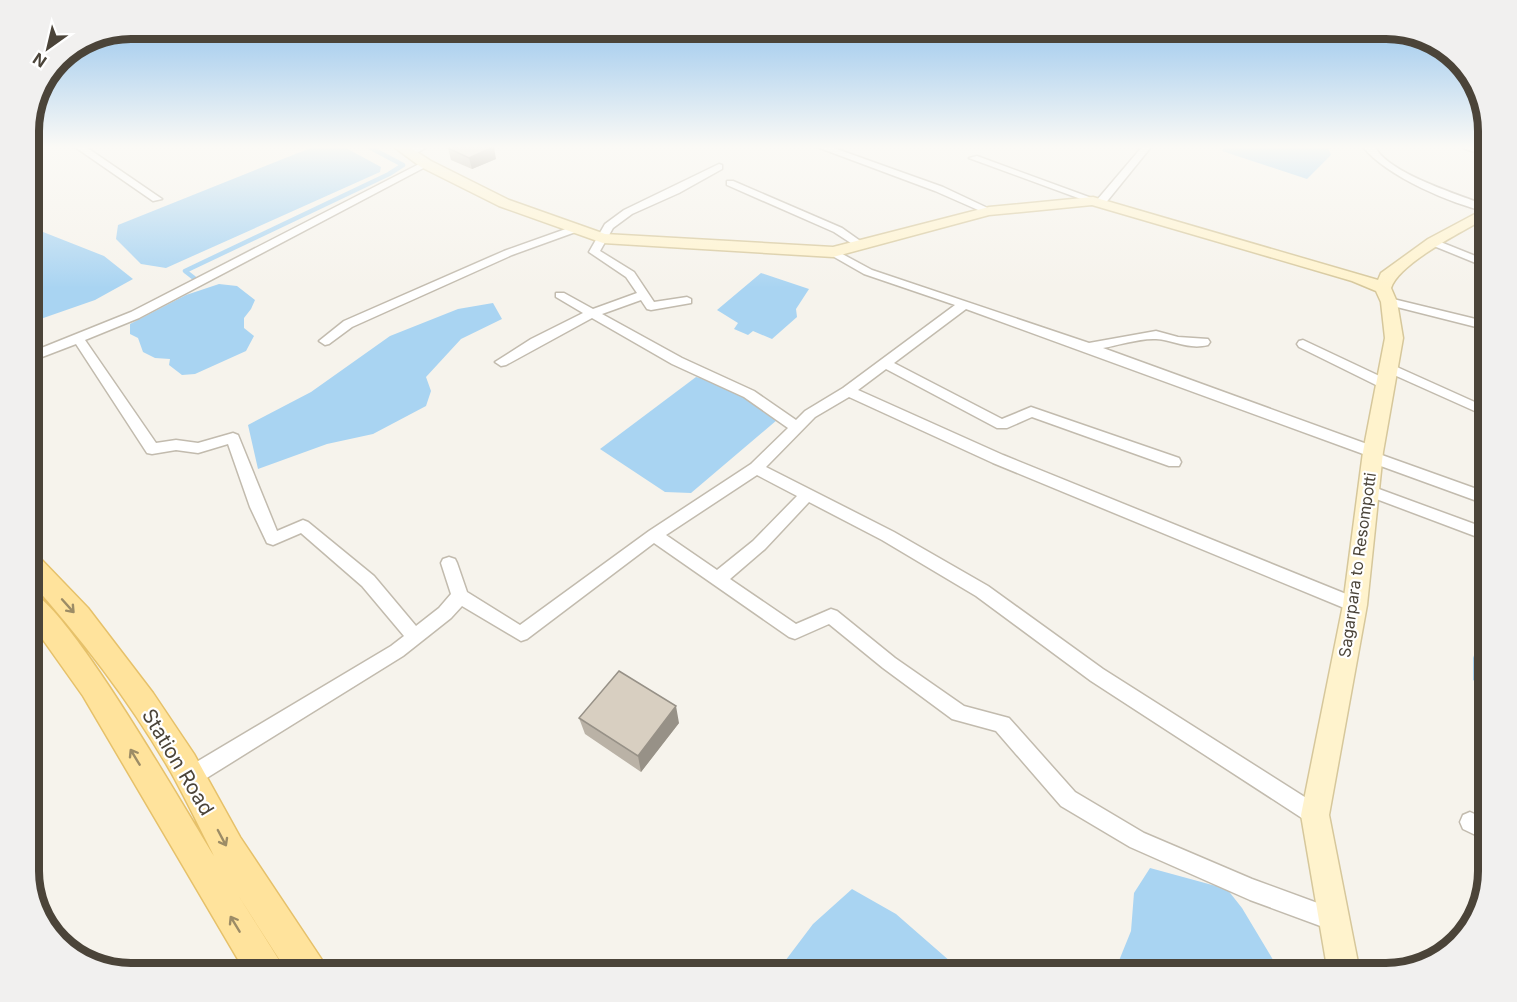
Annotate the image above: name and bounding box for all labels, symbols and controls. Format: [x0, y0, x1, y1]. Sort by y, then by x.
north arrow [18, 18, 78, 78]
text: N [29, 49, 50, 72]
street label: Sagarpara to Resompotti [1334, 471, 1380, 659]
one-way arrow [61, 598, 75, 613]
street label: Station Road [137, 704, 219, 820]
one-way arrow [128, 749, 140, 766]
one-way arrow [216, 829, 228, 846]
one-way arrow [229, 916, 241, 933]

